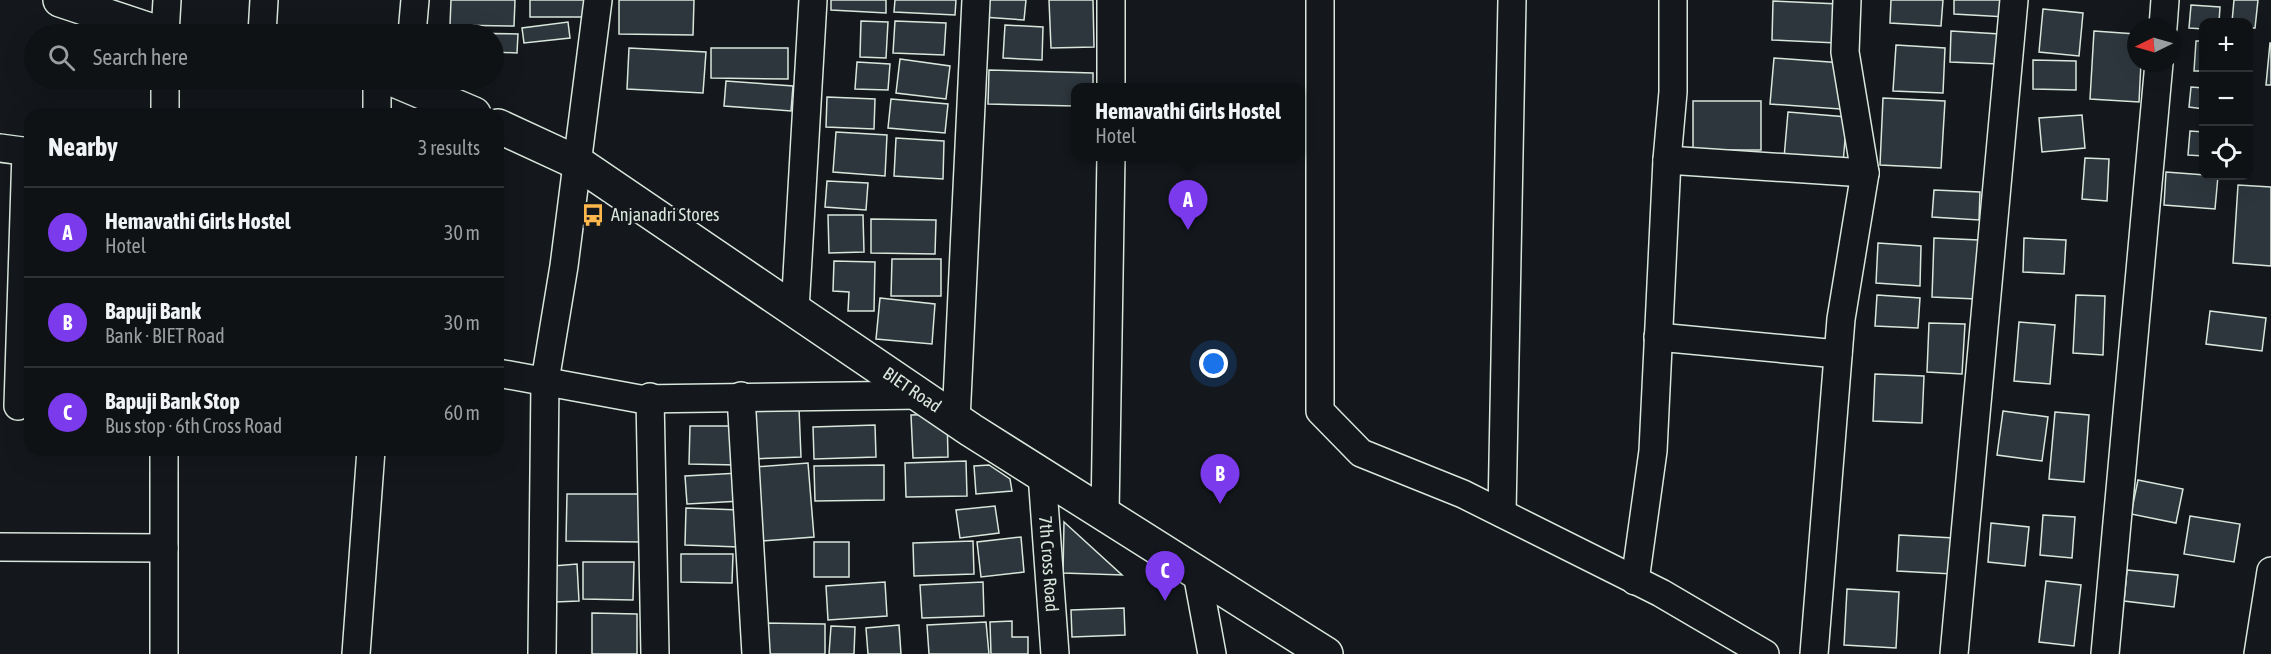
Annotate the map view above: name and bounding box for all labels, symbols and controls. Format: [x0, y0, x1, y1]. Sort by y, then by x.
north arrow [2127, 18, 2181, 72]
map controls [2199, 18, 2253, 180]
button: + [2199, 18, 2253, 72]
search box [24, 24, 504, 90]
icon: search [45, 41, 78, 74]
text: Search here [93, 44, 188, 70]
button: − [2199, 72, 2253, 126]
popup [1071, 83, 1305, 161]
text: Hemavathi Girls Hostel [1095, 98, 1281, 124]
text: Hotel [1095, 124, 1136, 147]
button: locate [2199, 126, 2253, 180]
text: Nearby [48, 132, 118, 162]
text: 3 results [418, 136, 480, 159]
pin: A [1168, 180, 1208, 230]
bus stop icon: Anjanadri Stores [580, 202, 606, 228]
place label: Anjanadri Stores [611, 204, 719, 225]
text: Hemavathi Girls Hostel [105, 208, 291, 234]
text: A [63, 221, 72, 244]
text: 30 m [444, 221, 480, 244]
text: Hotel [105, 234, 146, 257]
text: Bapuji Bank [105, 298, 201, 324]
text: B [63, 311, 72, 334]
text: 30 m [444, 311, 480, 334]
text: Bank · BIET Road [105, 324, 225, 347]
your location [1199, 349, 1228, 378]
street label: BIET Road [879, 362, 945, 417]
text: Bapuji Bank Stop [105, 388, 240, 414]
text: C [63, 401, 72, 424]
text: 60 m [444, 401, 480, 424]
text: Bus stop · 6th Cross Road [105, 414, 282, 437]
pin: B [1200, 454, 1240, 504]
street label: 7th Cross Road [1035, 515, 1063, 613]
pin: C [1146, 552, 1184, 601]

